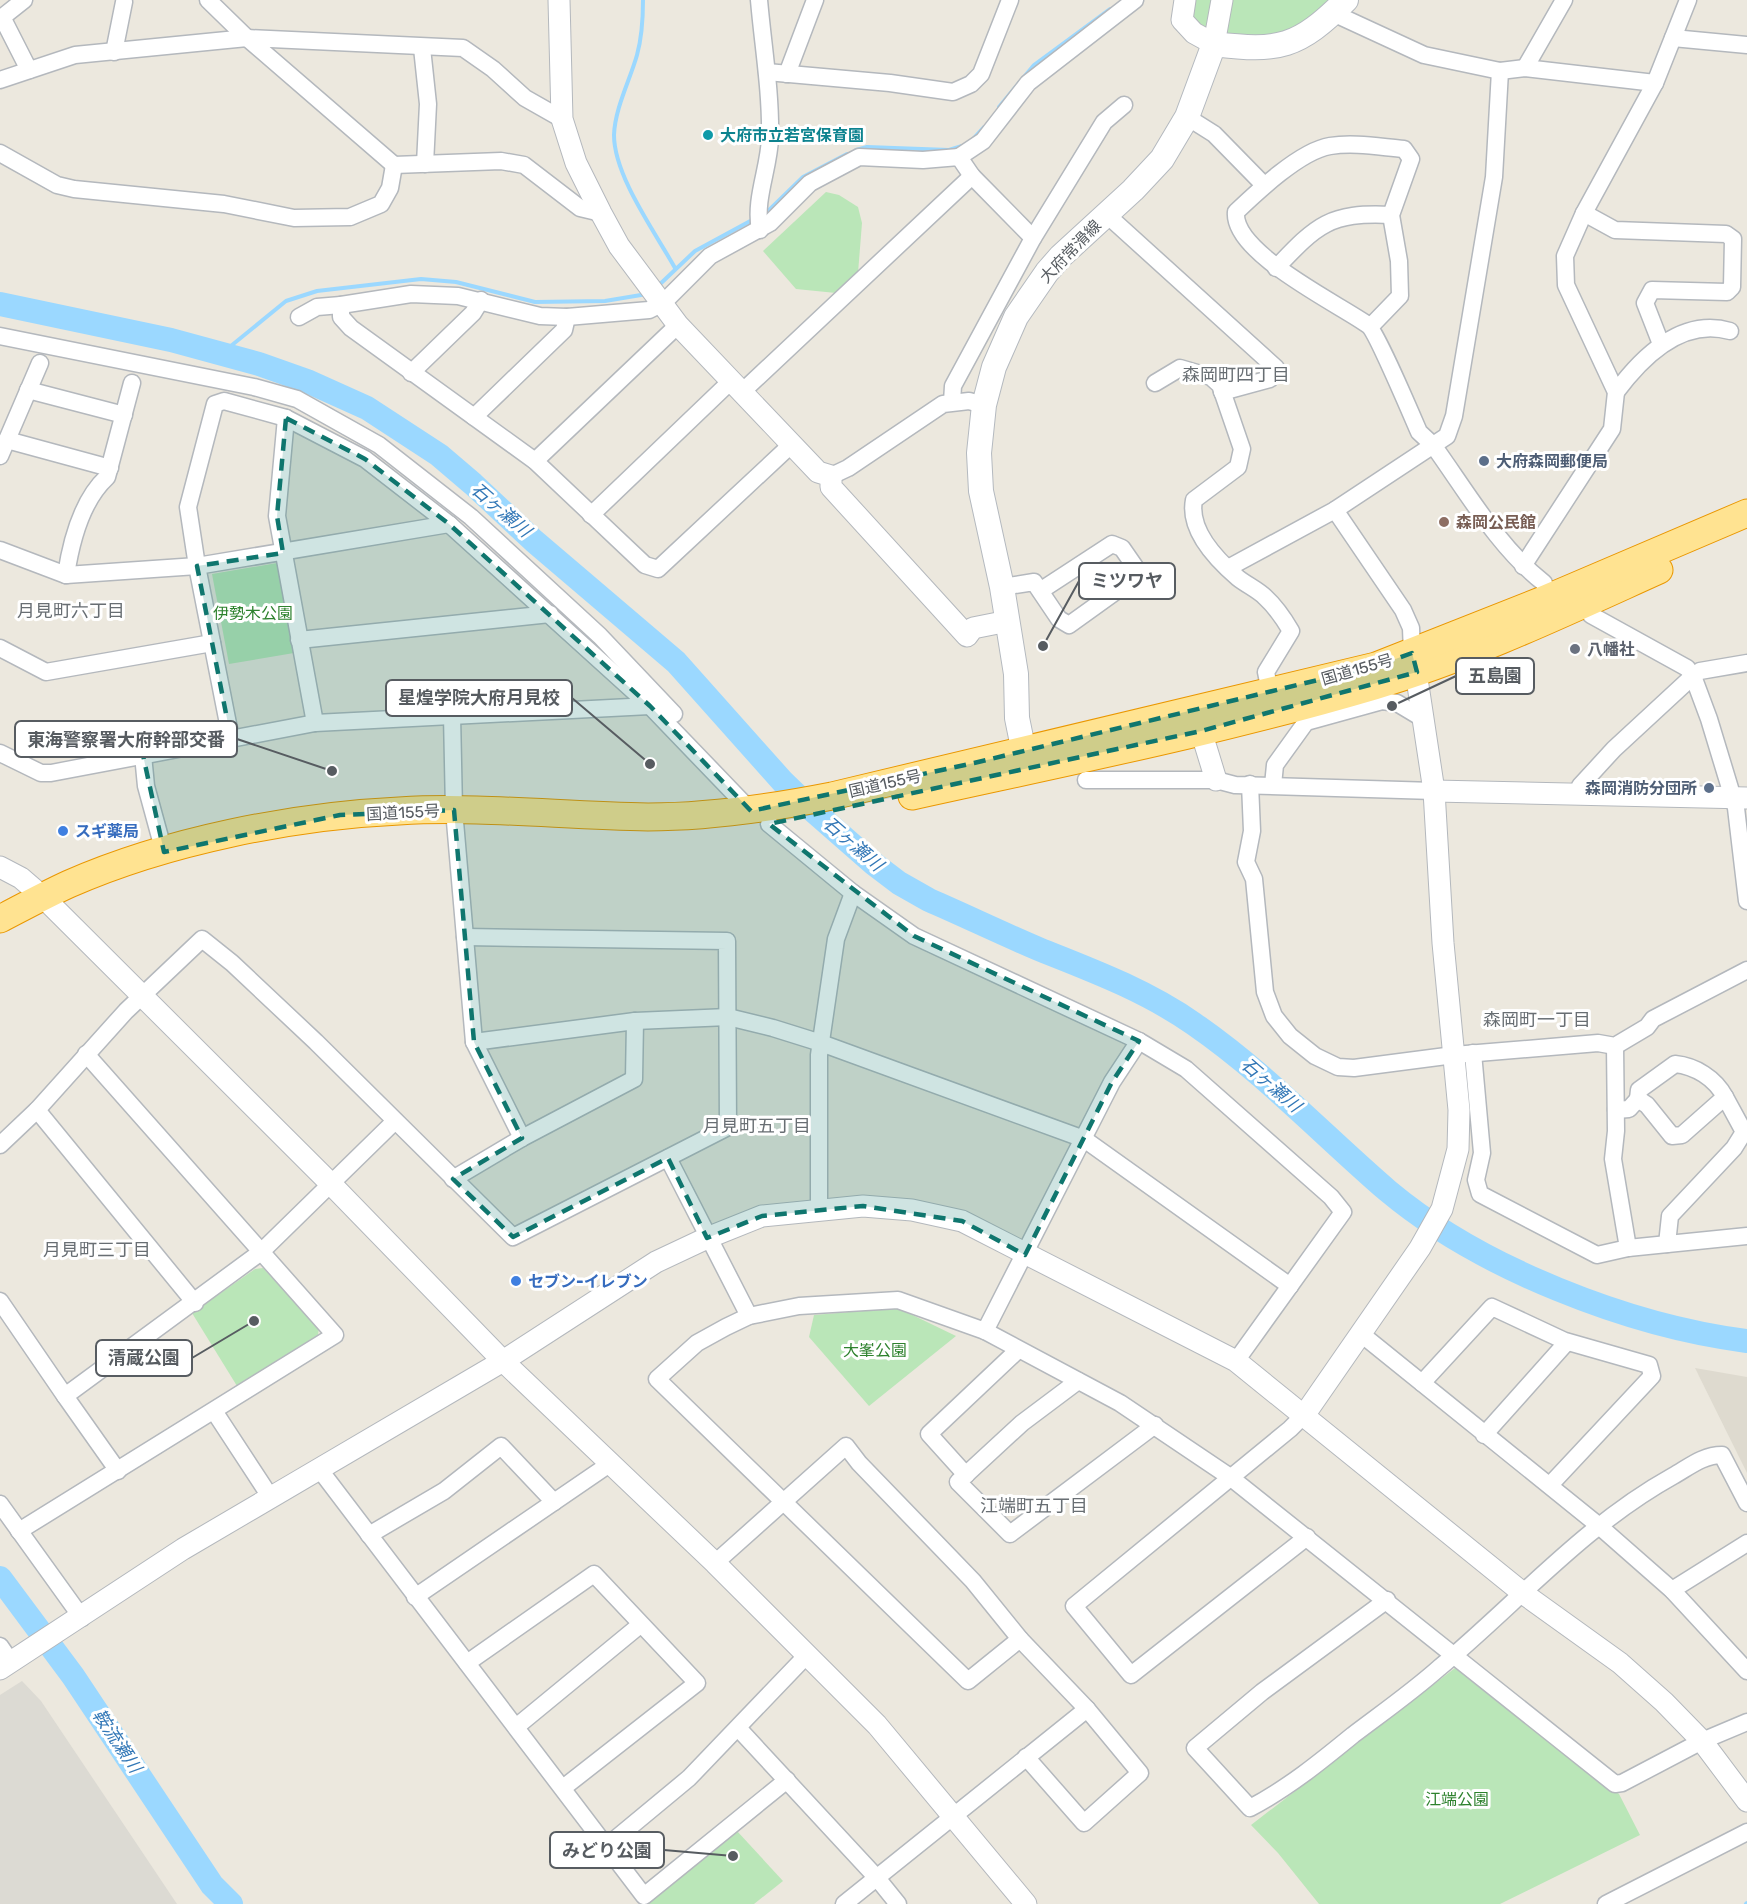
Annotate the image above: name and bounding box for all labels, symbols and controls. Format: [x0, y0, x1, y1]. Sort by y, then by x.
place label: 大府市立若宮保育園 [720, 126, 864, 145]
marker: 大府市立若宮保育園 [701, 128, 715, 142]
street label: 大府常滑線 [1036, 216, 1105, 287]
district label: 森岡町四丁目 [1182, 364, 1290, 386]
place label: 大府森岡郵便局 [1496, 452, 1608, 471]
marker: 大府森岡郵便局 [1477, 454, 1491, 468]
water label: 石ヶ瀬川 [467, 478, 537, 543]
place label: 森岡公民館 [1456, 513, 1536, 532]
marker: 森岡公民館 [1437, 515, 1451, 529]
callout: ミツワヤ [1079, 563, 1175, 599]
text: ミツワヤ [1091, 570, 1163, 592]
district label: 月見町六丁目 [17, 600, 125, 622]
park label: 伊勢木公園 [213, 604, 293, 623]
place label: 八幡社 [1587, 640, 1635, 659]
marker: 八幡社 [1568, 642, 1582, 656]
street label: 国道155号 [1319, 650, 1395, 689]
callout: 五島園 [1456, 658, 1534, 694]
text: 五島園 [1468, 665, 1522, 687]
callout: 星煌学院大府月見校 [386, 680, 572, 716]
text: 星煌学院大府月見校 [398, 687, 560, 709]
callout: 東海警察署大府幹部交番 [15, 721, 237, 757]
text: 東海警察署大府幹部交番 [27, 729, 225, 751]
street label: 国道155号 [847, 766, 923, 801]
place label: 森岡消防分団所 [1585, 779, 1697, 798]
marker: 森岡消防分団所 [1702, 781, 1716, 795]
street label: 国道155号 [366, 801, 440, 824]
water label: 石ヶ瀬川 [819, 812, 889, 877]
place label: スギ薬局 [75, 822, 139, 841]
marker: スギ薬局 [56, 824, 70, 838]
district label: 森岡町一丁目 [1483, 1009, 1591, 1031]
water label: 石ヶ瀬川 [1237, 1053, 1307, 1118]
district label: 月見町五丁目 [703, 1115, 811, 1137]
district label: 月見町三丁目 [43, 1239, 151, 1261]
place label: セブン-イレブン [528, 1272, 648, 1291]
marker: セブン-イレブン [509, 1274, 523, 1288]
callout: 清蔵公園 [96, 1340, 192, 1376]
park label: 大峯公園 [843, 1341, 907, 1360]
text: 清蔵公園 [108, 1347, 180, 1369]
district label: 江端町五丁目 [980, 1495, 1088, 1517]
water label: 鞍流瀬川 [88, 1705, 147, 1779]
park label: 江端公園 [1425, 1790, 1489, 1809]
callout: みどり公園 [550, 1832, 664, 1868]
text: みどり公園 [562, 1840, 652, 1862]

